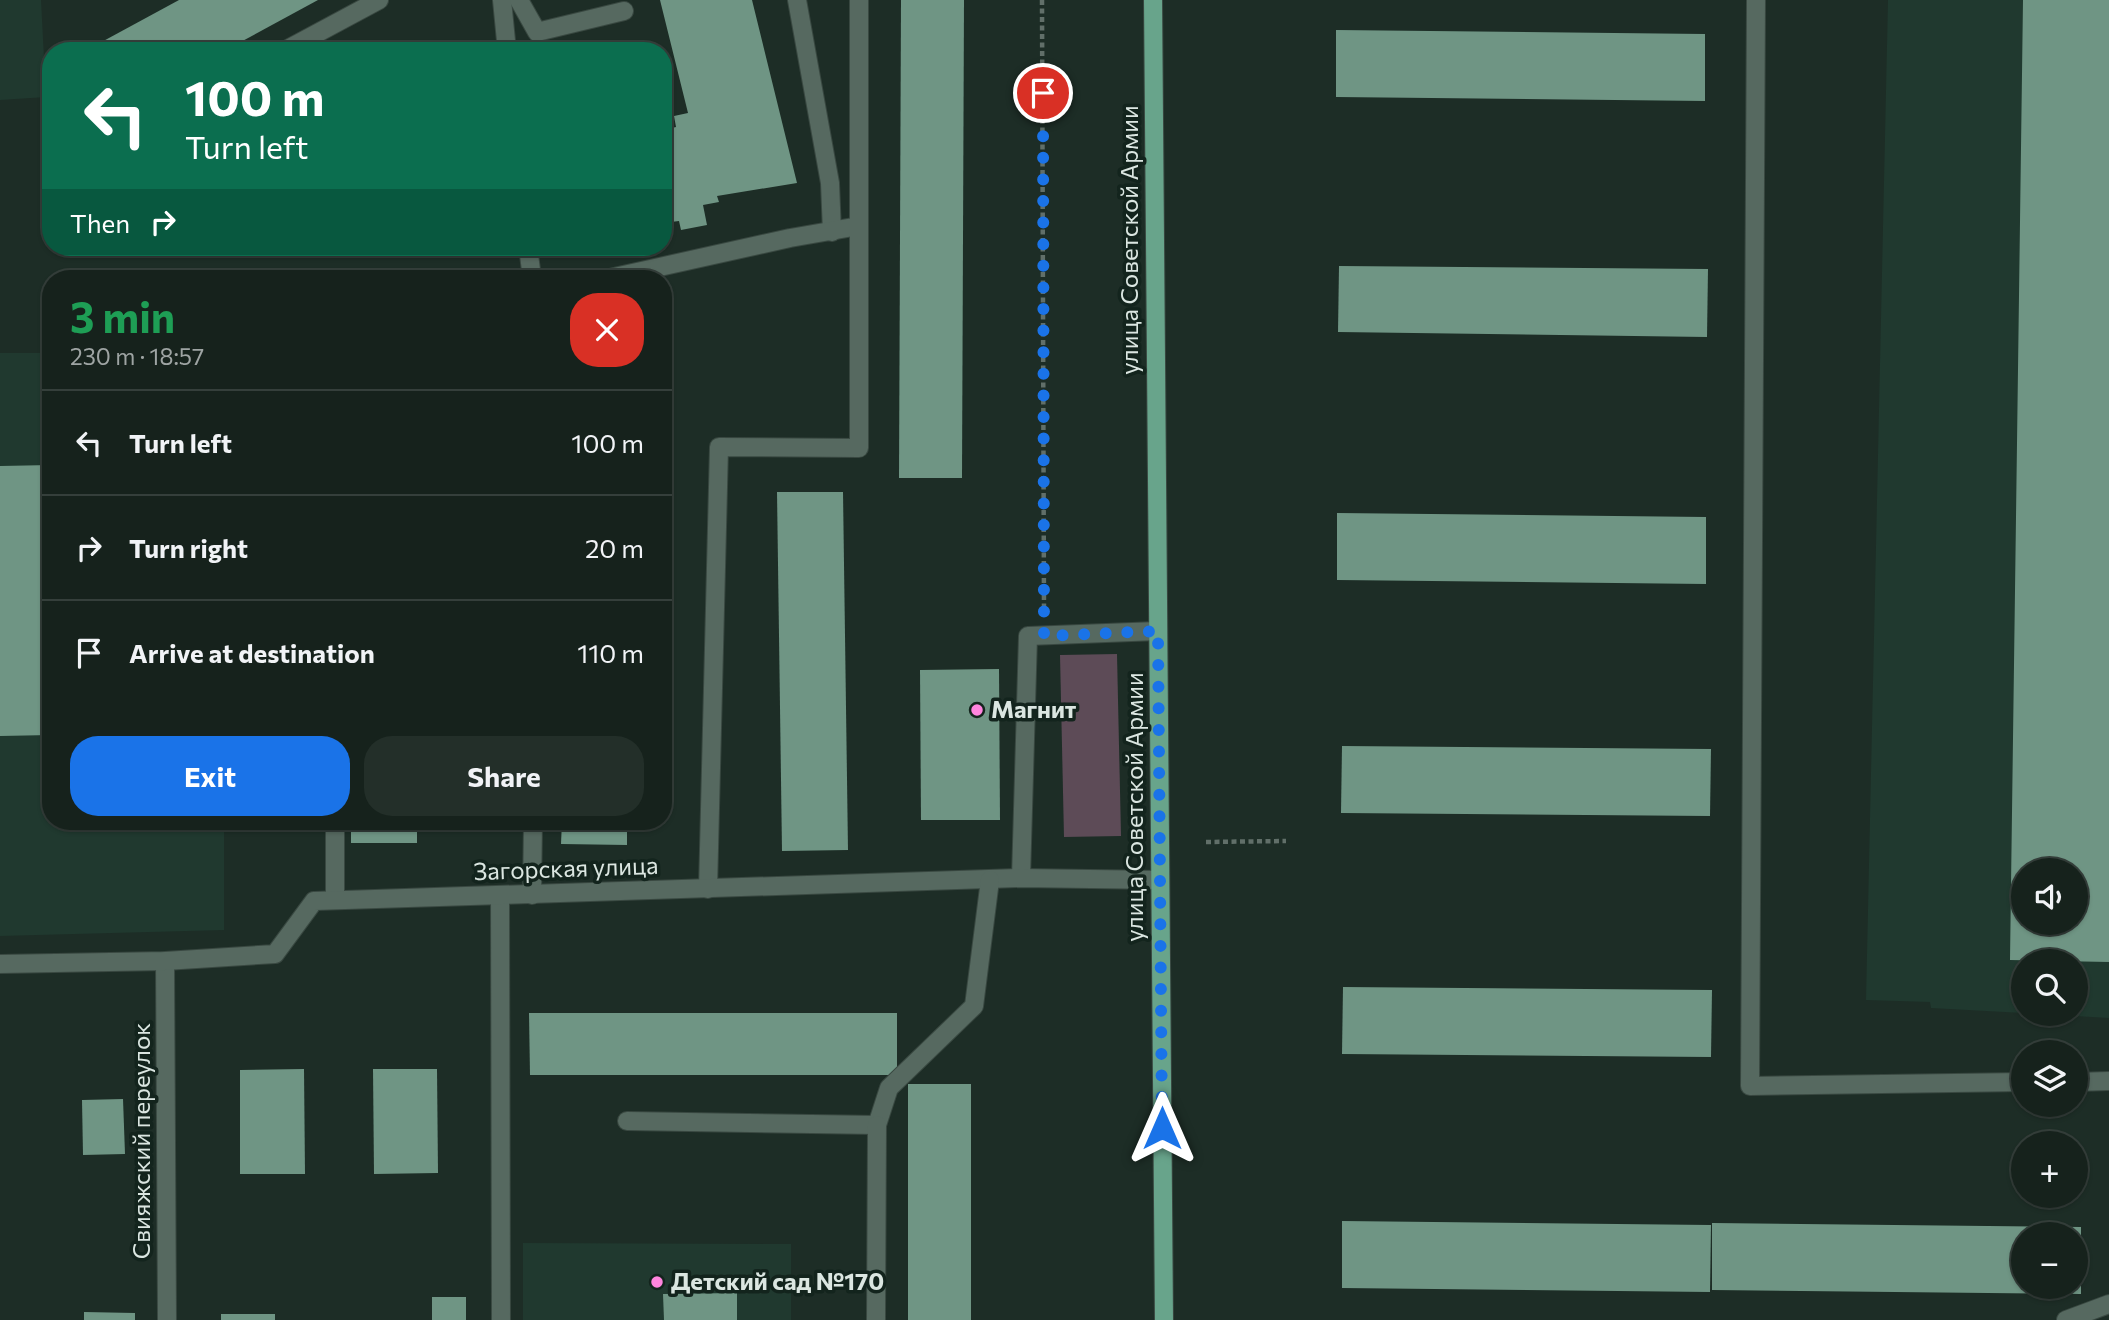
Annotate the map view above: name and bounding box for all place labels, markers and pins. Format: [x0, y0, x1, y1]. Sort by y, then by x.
pin [1013, 63, 1073, 123]
place label: Магнит [991, 694, 1077, 723]
marker: Магнит [969, 702, 985, 718]
place label: Детский сад №170 [671, 1266, 884, 1295]
marker: Детский сад №170 [649, 1274, 665, 1290]

